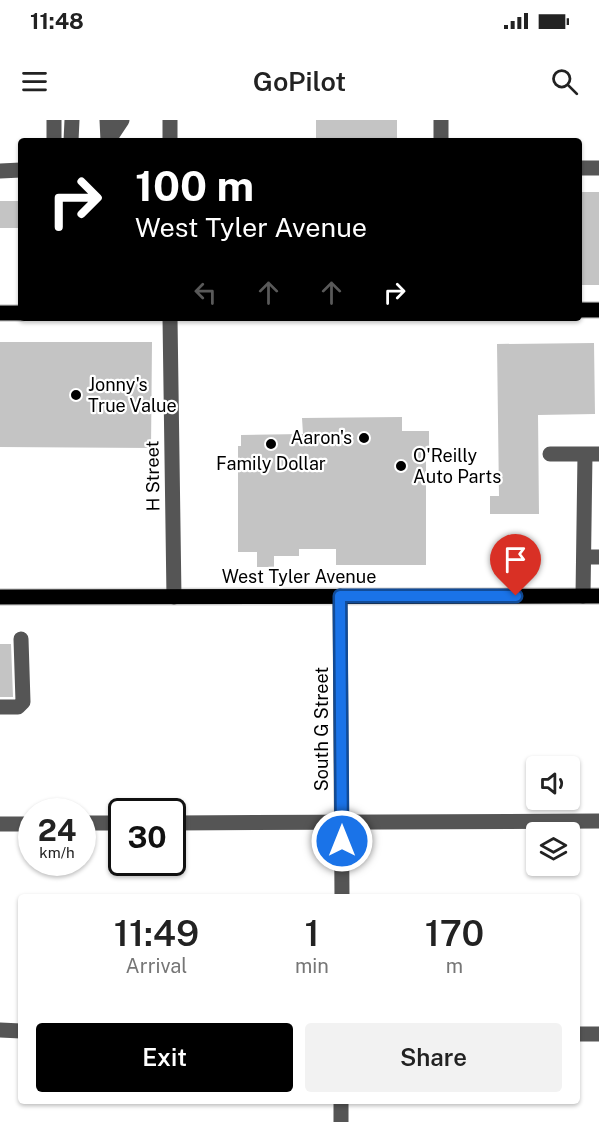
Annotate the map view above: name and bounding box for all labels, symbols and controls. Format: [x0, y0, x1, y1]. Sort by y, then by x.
text: 11:48 [30, 8, 84, 34]
icon: menu [18, 65, 51, 98]
text: GoPilot [253, 65, 346, 97]
icon: search [548, 65, 581, 98]
text: 100 m [135, 161, 254, 210]
icon: right [36, 162, 114, 240]
text: West Tyler Avenue [135, 211, 367, 243]
icon: left [189, 276, 222, 309]
icon: ahead [252, 276, 285, 309]
icon: ahead [315, 276, 348, 309]
icon: right [378, 276, 411, 309]
place label: Jonny's True Value [88, 374, 177, 416]
marker: Jonny's True Value [69, 388, 83, 402]
place label: Aaron's [291, 427, 352, 448]
marker: Aaron's [357, 431, 371, 445]
marker: Family Dollar [264, 437, 278, 451]
street label: H Street [141, 440, 164, 512]
place label: O'Reilly Auto Parts [413, 445, 501, 487]
place label: Family Dollar [216, 453, 326, 474]
marker: O'Reilly Auto Parts [394, 459, 408, 473]
pin [490, 534, 541, 596]
icon: arrive [499, 543, 532, 576]
street label: West Tyler Avenue [222, 566, 376, 587]
street label: South G Street [311, 667, 332, 791]
map controls [526, 756, 580, 876]
button: sound [526, 756, 580, 810]
speed limit sign: 30 [108, 798, 186, 876]
position arrow [310, 809, 374, 873]
text: 24 [38, 812, 76, 848]
button: layers [526, 822, 580, 876]
text: km/h [39, 844, 75, 861]
text: 11:49 [114, 912, 199, 954]
text: 1 [304, 912, 319, 954]
text: 170 [425, 912, 484, 954]
text: Arrival [126, 954, 187, 978]
text: min [295, 954, 329, 978]
text: m [446, 954, 463, 978]
button: Exit [36, 1023, 293, 1092]
button: Share [305, 1023, 562, 1092]

